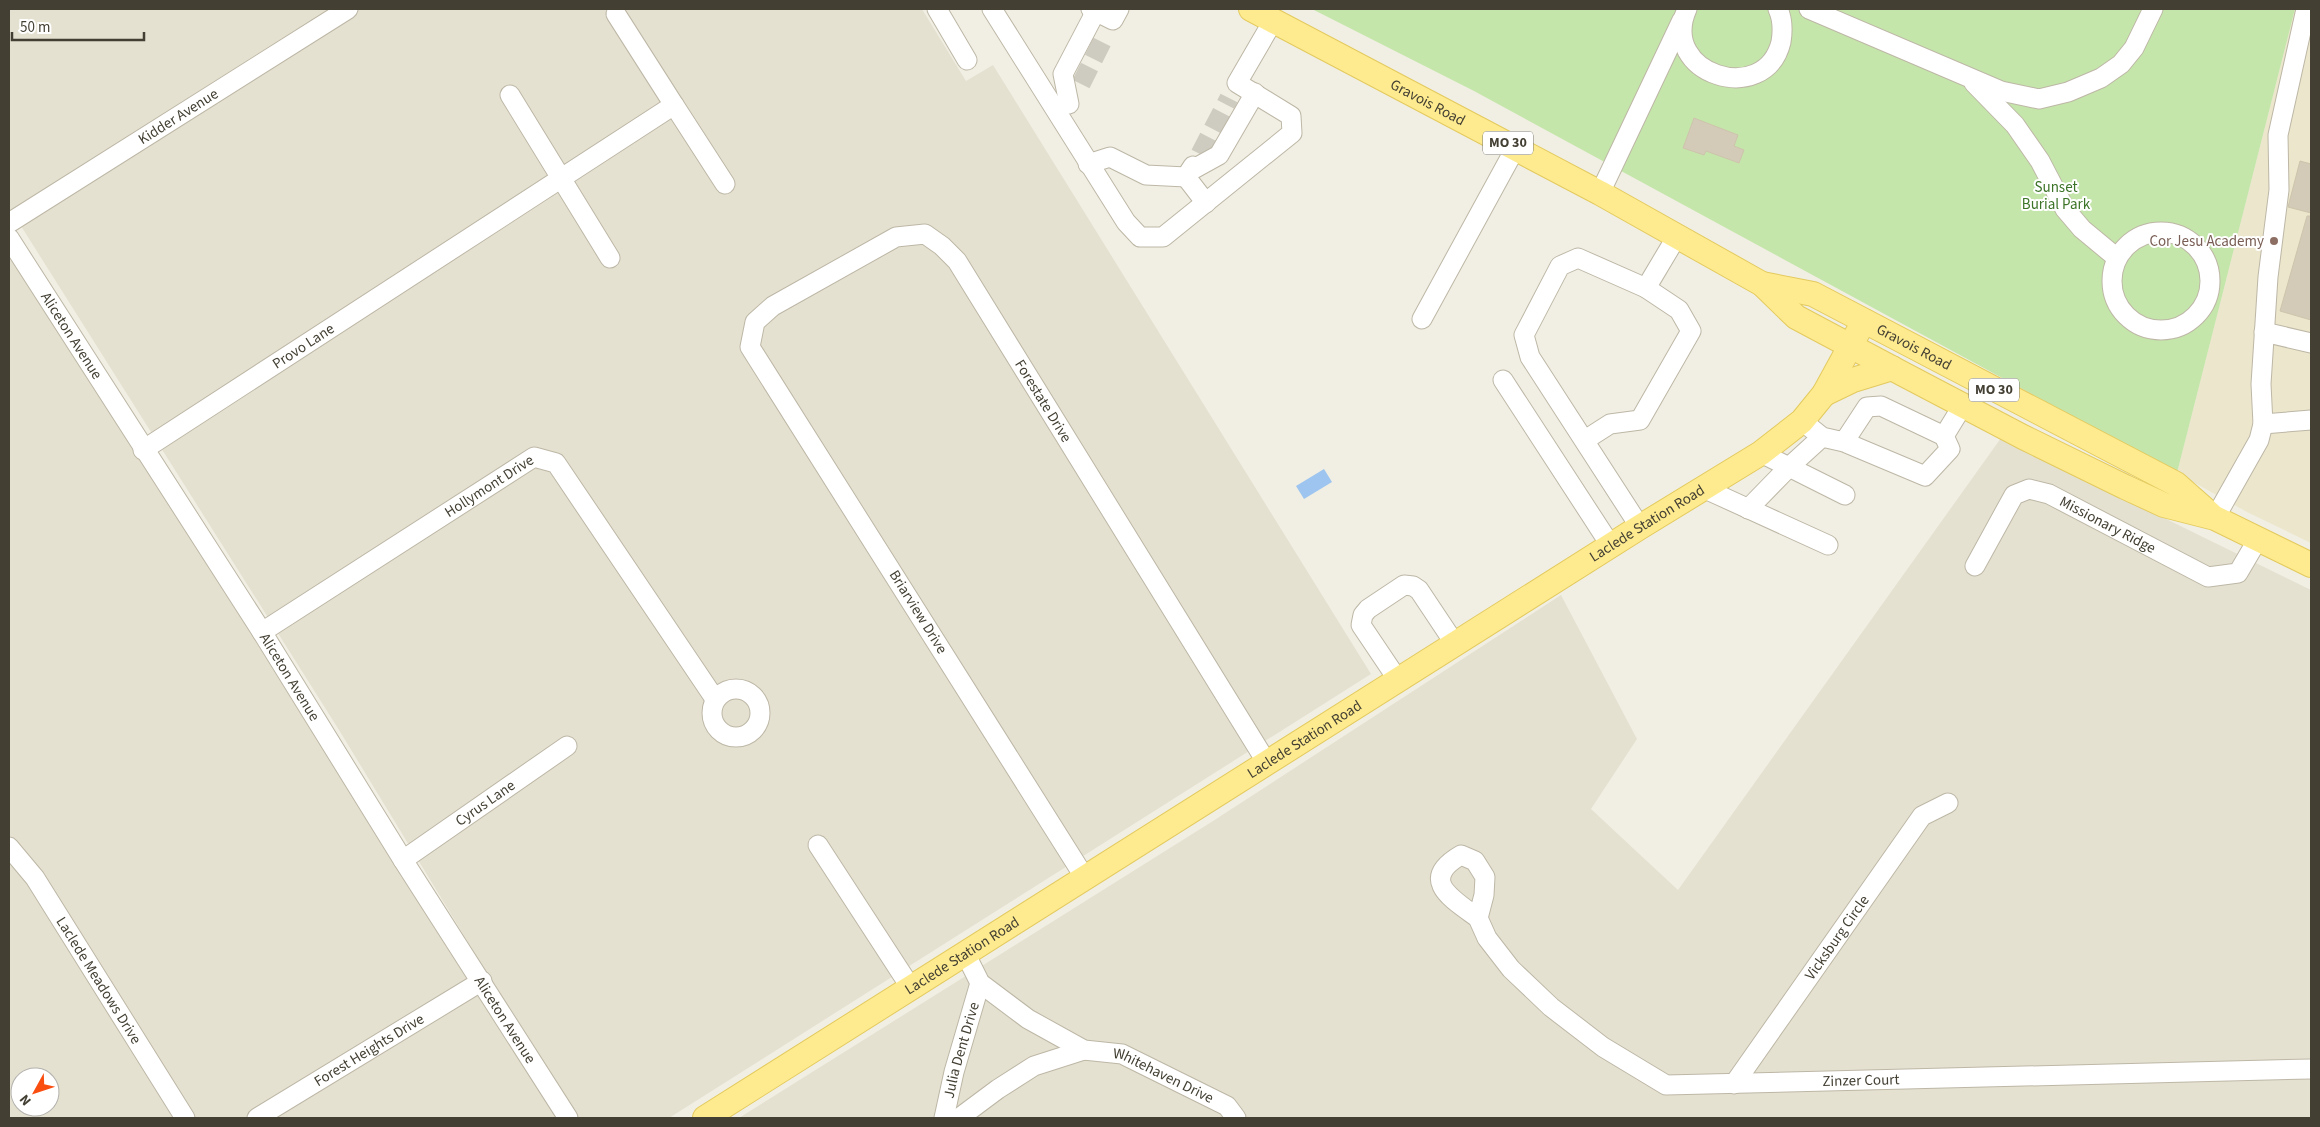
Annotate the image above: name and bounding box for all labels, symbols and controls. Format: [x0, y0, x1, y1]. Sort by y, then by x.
scale bar [12, 10, 145, 42]
text: 50 m [20, 17, 50, 38]
street label: Gravois Road [1387, 74, 1469, 131]
street label: Kidder Avenue [134, 83, 222, 149]
road number: MO 30 [1483, 132, 1533, 154]
park label: Sunset Burial Park [2022, 177, 2091, 215]
place label: Cor Jesu Academy [2149, 231, 2264, 252]
marker: Cor Jesu Academy [2268, 235, 2280, 247]
street label: Aliceton Avenue [36, 288, 108, 383]
street label: Provo Lane [268, 318, 338, 374]
street label: Gravois Road [1873, 319, 1955, 375]
street label: Forestate Drive [1010, 355, 1077, 446]
road number: MO 30 [1969, 378, 2019, 402]
street label: Hollymont Drive [440, 449, 538, 522]
street label: Laclede Station Road [1585, 480, 1708, 567]
street label: Missionary Ridge [2056, 491, 2159, 558]
street label: Briarview Drive [884, 566, 952, 658]
street label: Aliceton Avenue [255, 629, 325, 725]
street label: Laclede Station Road [1243, 695, 1366, 783]
street label: Cyrus Lane [451, 775, 519, 831]
street label: Vicksburg Circle [1800, 891, 1874, 984]
street label: Laclede Station Road [901, 911, 1023, 1000]
street label: Laclede Meadows Drive [51, 913, 147, 1048]
street label: Aliceton Avenue [469, 972, 541, 1068]
street label: Julia Dent Drive [938, 1000, 984, 1100]
street label: Forest Heights Drive [310, 1008, 428, 1091]
street label: Whitehaven Drive [1112, 1043, 1217, 1108]
north arrow [10, 1067, 60, 1117]
street label: Zinzer Court [1822, 1069, 1900, 1092]
text: N [15, 1090, 36, 1110]

